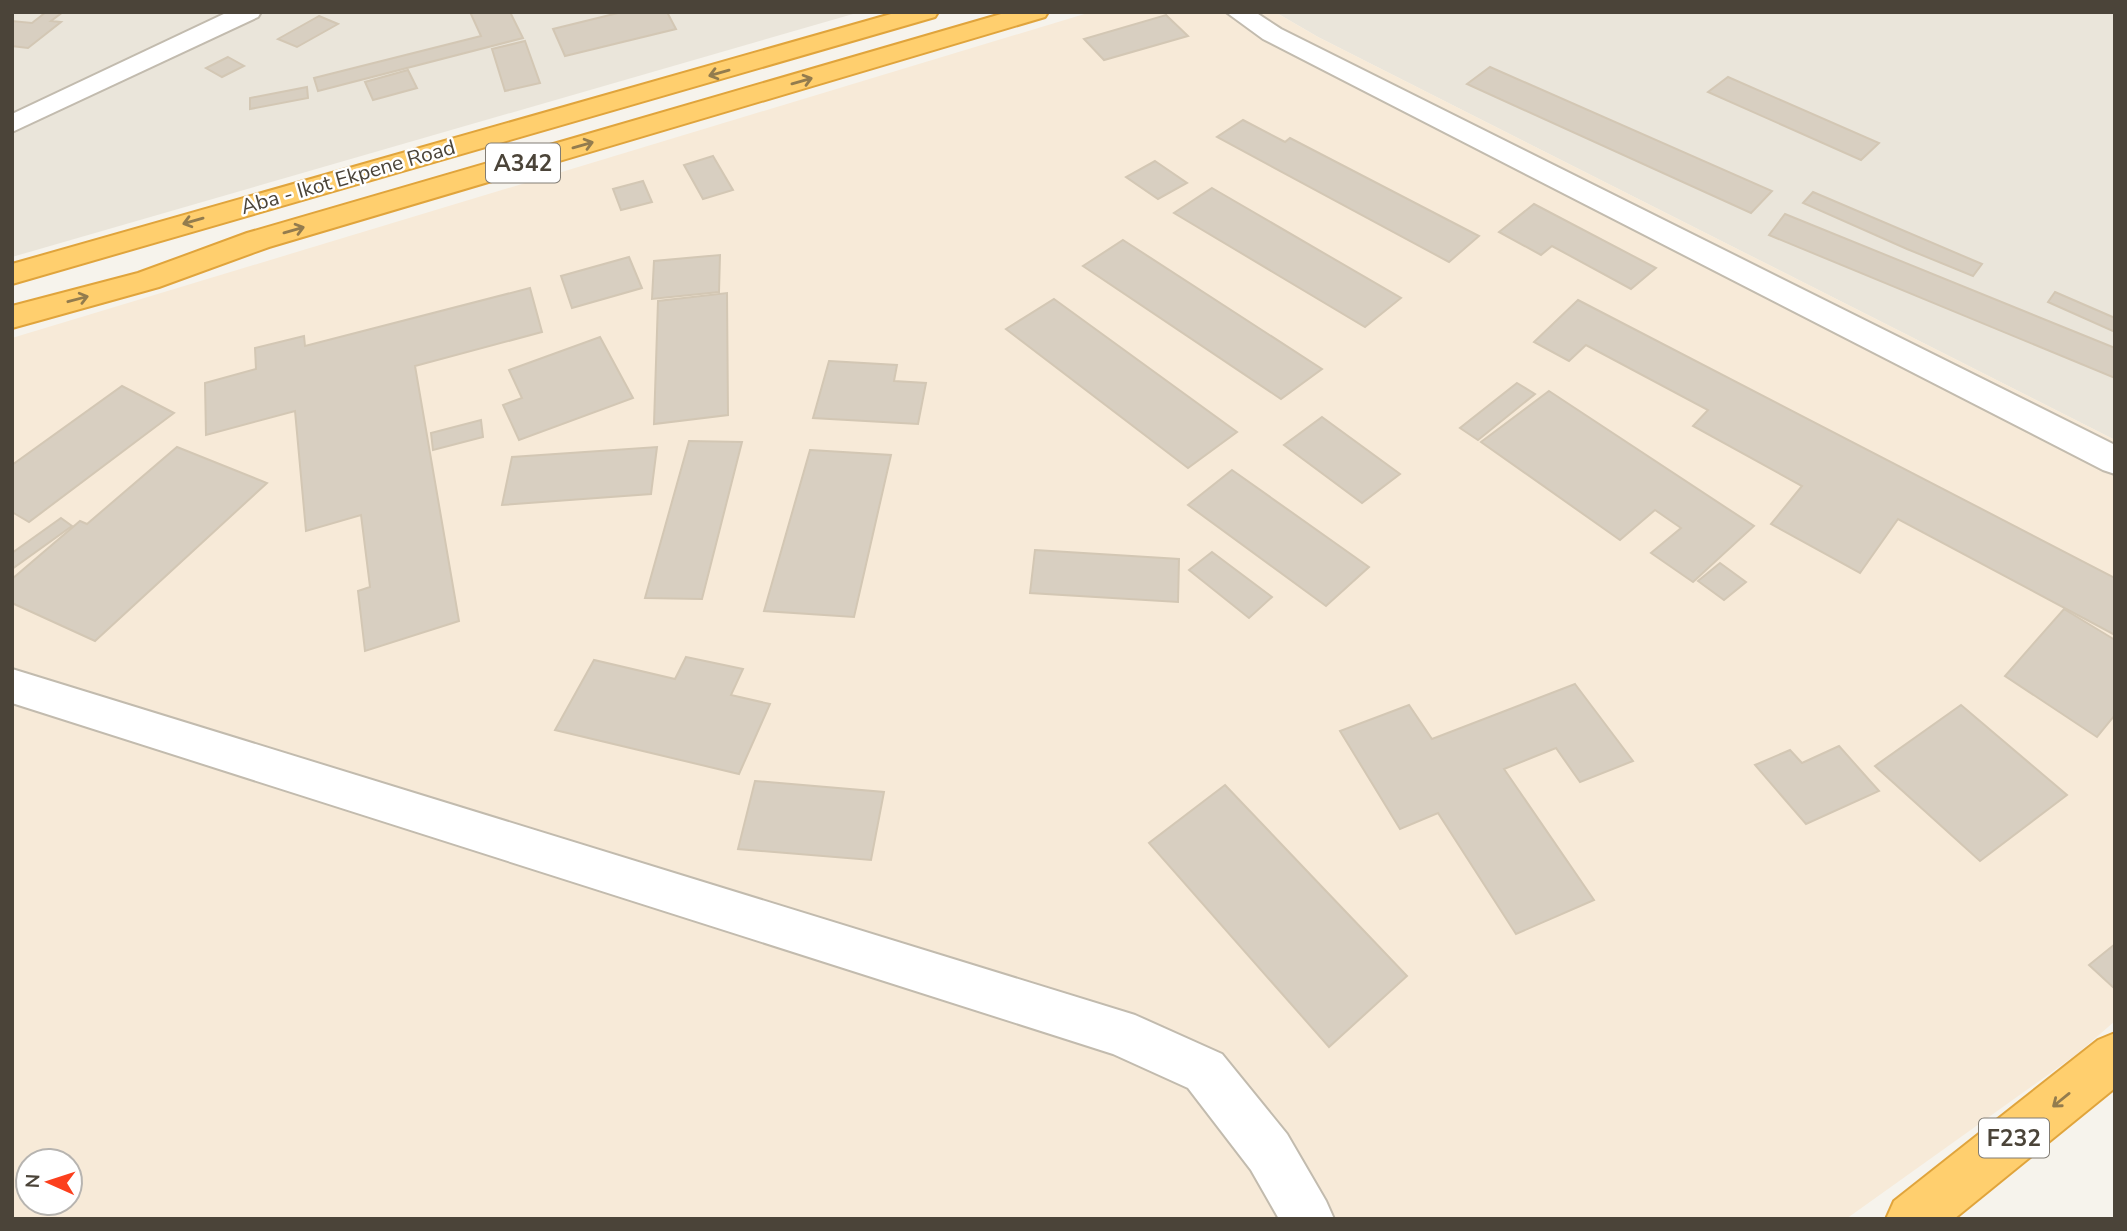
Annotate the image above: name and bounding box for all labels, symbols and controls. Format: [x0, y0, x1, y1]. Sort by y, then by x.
one-way arrow [708, 67, 730, 80]
one-way arrow [790, 74, 812, 87]
street label: Aba - Ikot Ekpene Road [238, 133, 458, 221]
one-way arrow [572, 138, 594, 151]
road number: A342 [486, 144, 560, 182]
one-way arrow [183, 215, 205, 228]
one-way arrow [283, 222, 305, 235]
one-way arrow [67, 292, 89, 305]
one-way arrow [2053, 1092, 2071, 1107]
road number: F232 [1979, 1119, 2049, 1158]
north arrow [14, 1147, 84, 1217]
text: N [20, 1173, 46, 1189]

